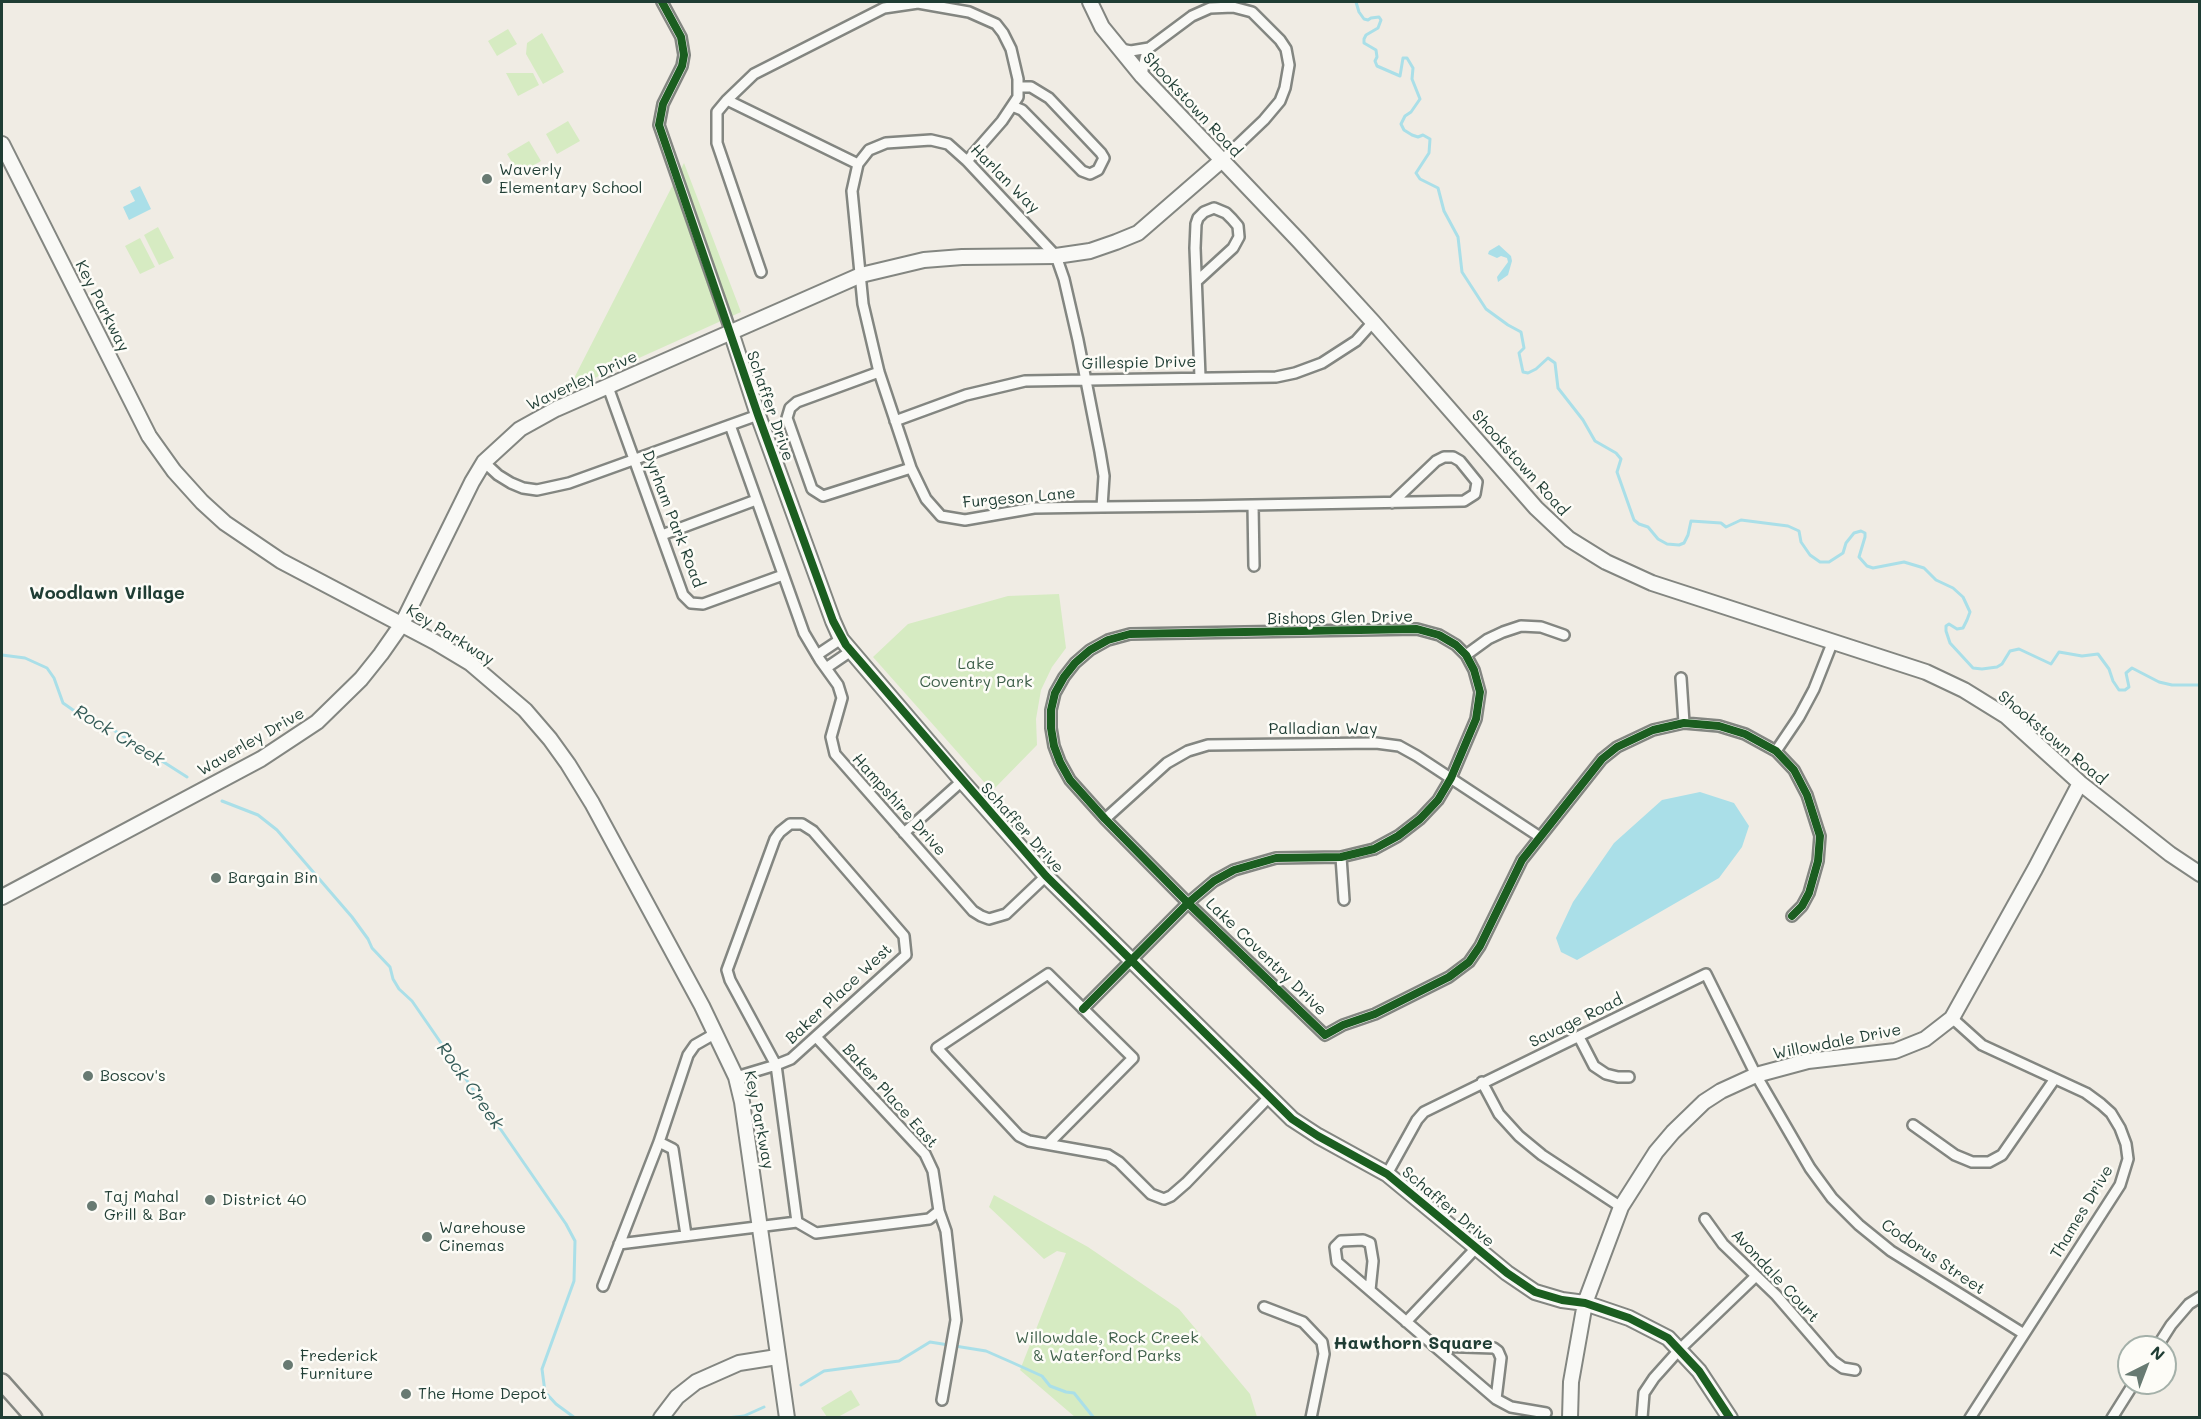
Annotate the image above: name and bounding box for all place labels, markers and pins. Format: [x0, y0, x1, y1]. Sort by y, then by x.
place label: Waverly Elementary School [499, 160, 643, 198]
marker: Waverly Elementary School [480, 172, 494, 186]
place label: Bargain Bin [228, 868, 318, 888]
marker: Bargain Bin [209, 871, 223, 885]
place label: Boscov's [100, 1066, 166, 1086]
marker: Boscov's [81, 1069, 95, 1083]
place label: Taj Mahal Grill & Bar [104, 1187, 187, 1225]
place label: District 40 [222, 1190, 306, 1210]
marker: District 40 [203, 1193, 217, 1207]
marker: Taj Mahal Grill & Bar [85, 1199, 99, 1213]
place label: Warehouse Cinemas [439, 1218, 526, 1256]
marker: Warehouse Cinemas [420, 1230, 434, 1244]
place label: Frederick Furniture [300, 1346, 378, 1384]
marker: Frederick Furniture [281, 1358, 295, 1372]
place label: The Home Depot [418, 1384, 547, 1404]
marker: The Home Depot [399, 1387, 413, 1401]

